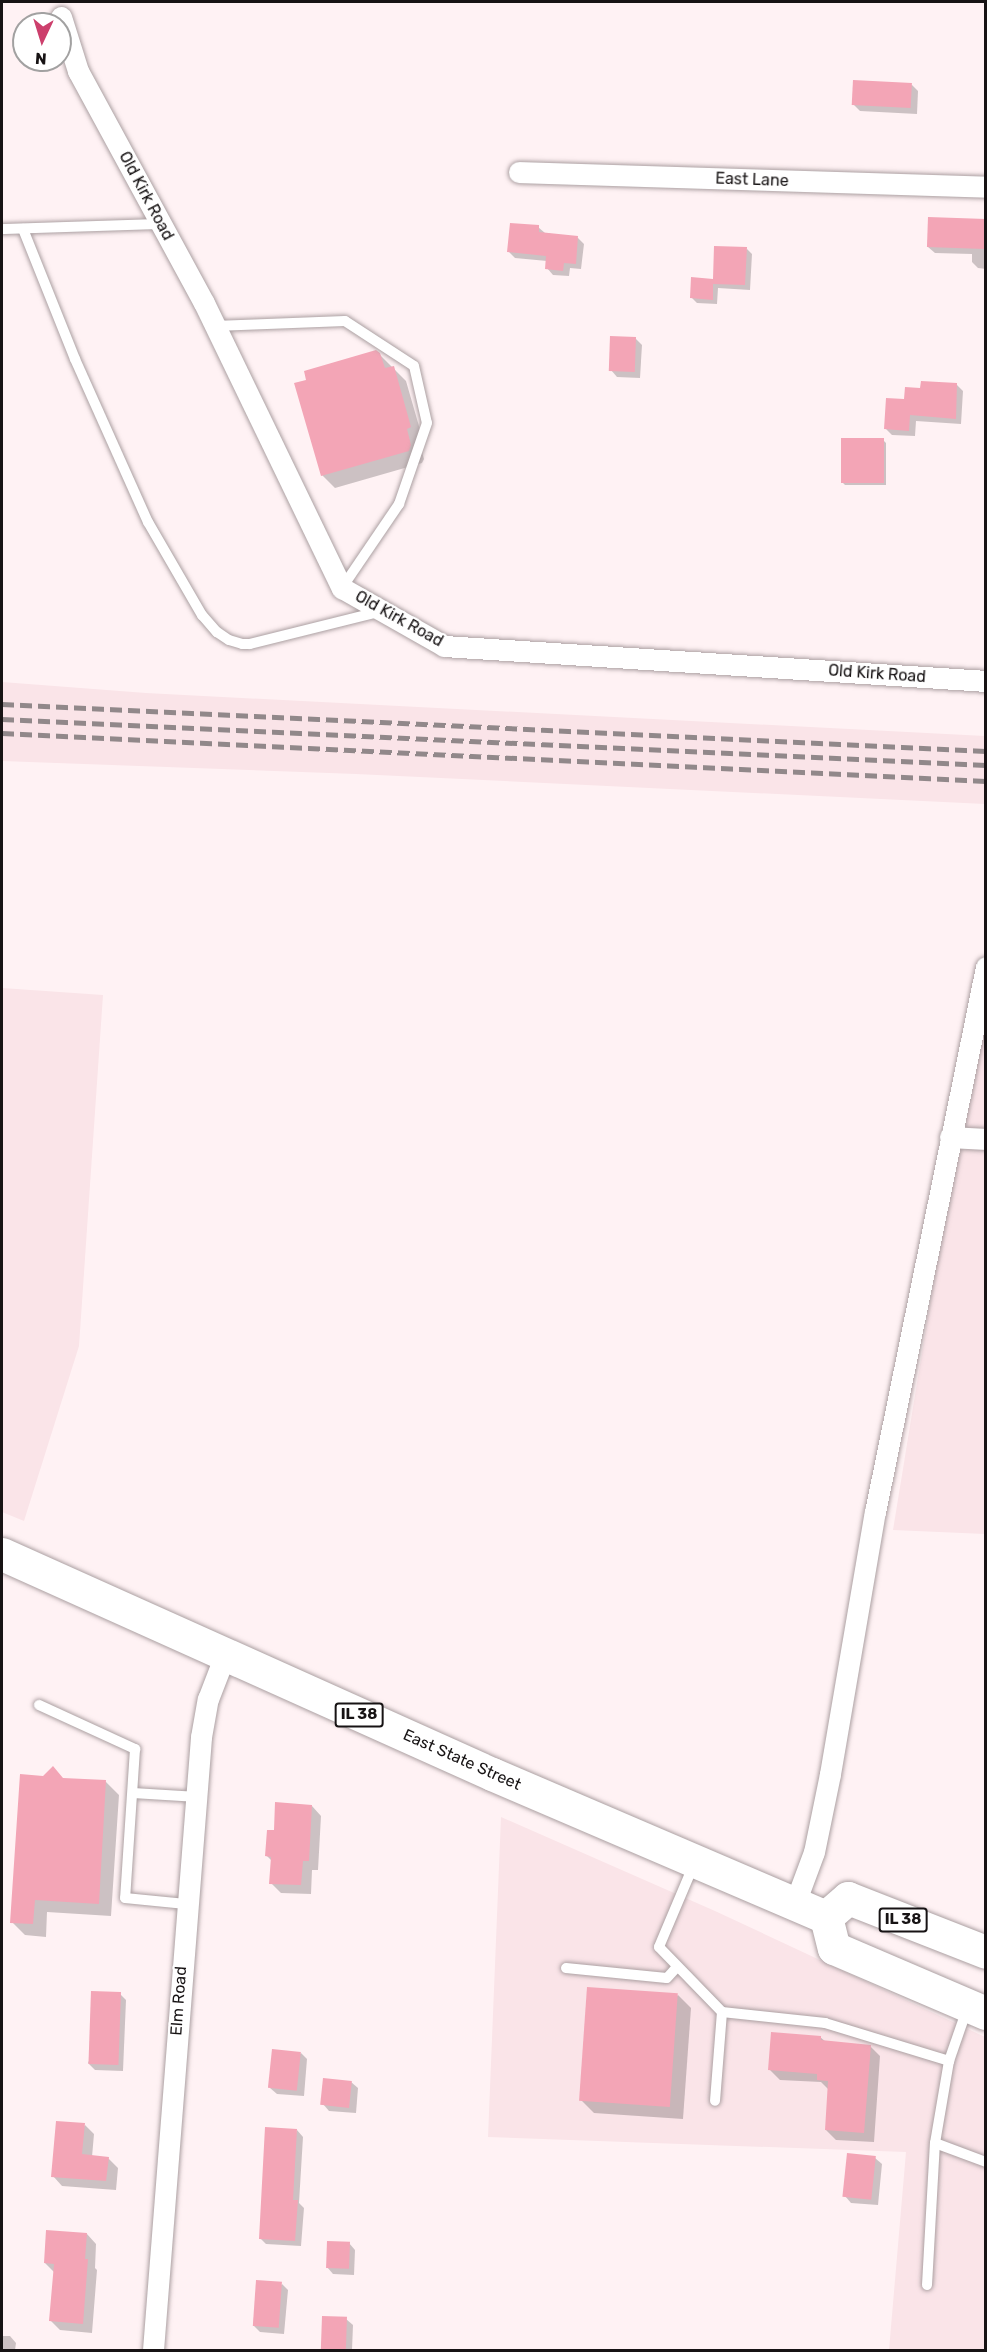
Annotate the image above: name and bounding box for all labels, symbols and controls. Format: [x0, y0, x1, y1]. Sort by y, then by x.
north arrow [12, 12, 72, 72]
text: N [34, 49, 47, 68]
street label: Old Kirk Road [115, 148, 177, 244]
street label: East Lane [715, 169, 789, 191]
street label: Old Kirk Road [352, 587, 446, 651]
street label: Old Kirk Road [828, 661, 926, 687]
road number: IL 38 [334, 1703, 385, 1727]
street label: East State Street [400, 1725, 524, 1795]
road number: IL 38 [878, 1908, 928, 1932]
street label: Elm Road [167, 1966, 191, 2036]

